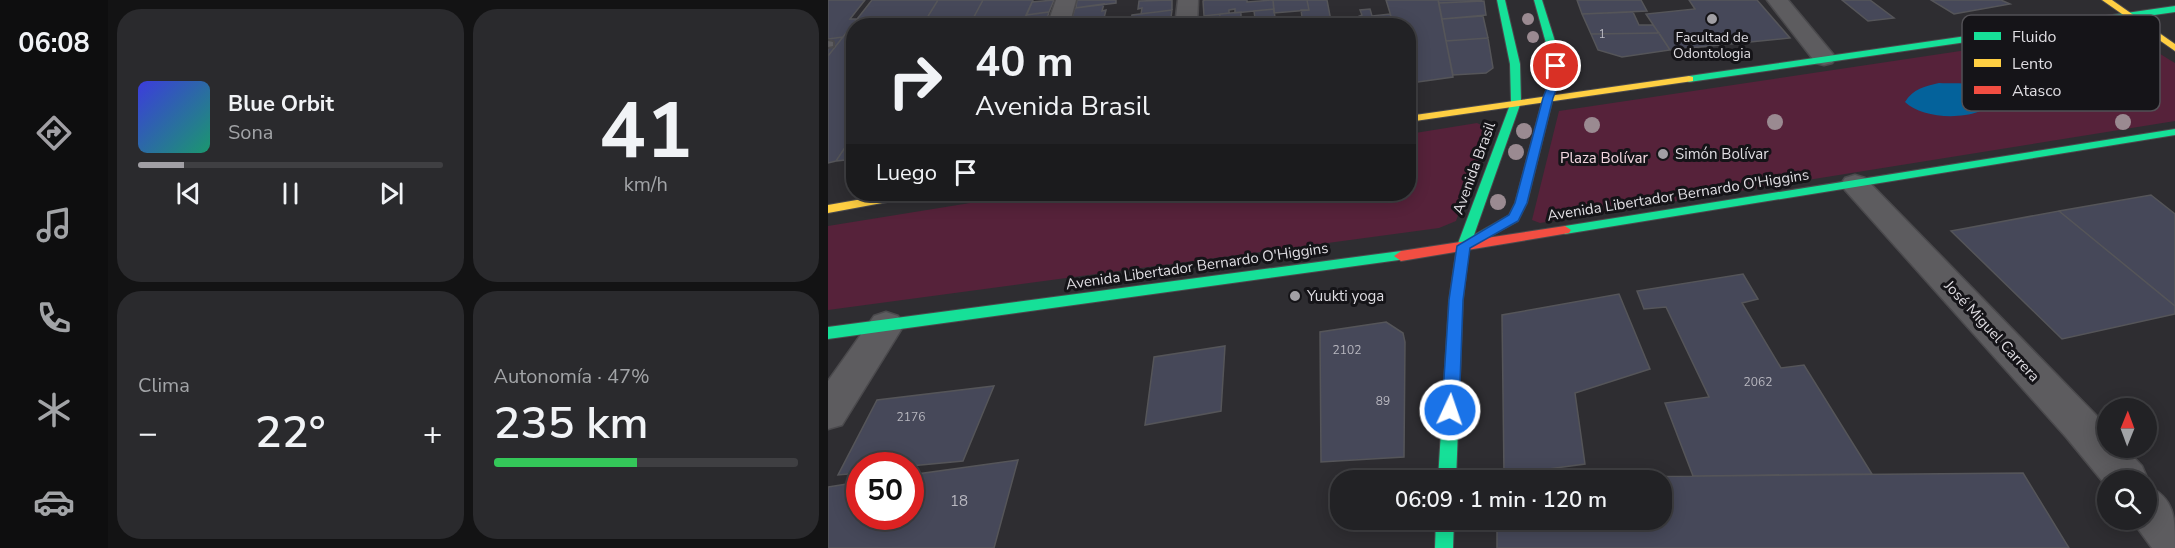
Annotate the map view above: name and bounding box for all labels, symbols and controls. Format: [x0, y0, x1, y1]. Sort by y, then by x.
marker: Facultad de Odontologia [1705, 12, 1719, 26]
legend [1962, 15, 2160, 111]
text: 06:08 [18, 25, 90, 62]
house number: 1 [1598, 26, 1606, 42]
text: Fluido [2012, 26, 2057, 48]
place label: Facultad de Odontologia [1673, 28, 1751, 63]
text: 40 m [975, 34, 1074, 91]
pin [1530, 40, 1581, 91]
icon: right [876, 42, 954, 120]
icon: arrive [1539, 49, 1572, 82]
text: Lento [2012, 53, 2053, 75]
text: 41 [599, 78, 693, 185]
text: Atasco [2012, 80, 2061, 102]
text: Avenida Brasil [975, 88, 1150, 125]
text: Blue Orbit [228, 89, 334, 119]
icon: directions [33, 112, 75, 154]
street label: Avenida Brasil [1448, 118, 1500, 217]
text: Sona [228, 119, 273, 146]
place label: Simón Bolívar [1675, 144, 1769, 164]
marker: Simón Bolívar [1656, 147, 1670, 161]
park label: Plaza Bolívar [1560, 148, 1649, 168]
icon: arrive [949, 156, 982, 189]
text: Luego [876, 158, 937, 188]
street label: Avenida Libertador Bernardo O'Higgins [1546, 164, 1810, 226]
text: km/h [624, 171, 668, 198]
icon: previous [172, 177, 205, 210]
icon: pause [274, 177, 307, 210]
icon: next [375, 177, 408, 210]
icon: music [33, 204, 75, 246]
street label: Avenida Libertador Bernardo O'Higgins [1064, 238, 1330, 294]
street label: José Miguel Carrera [1939, 275, 2044, 386]
place label: Yuukti yoga [1306, 286, 1384, 306]
marker: Yuukti yoga [1288, 289, 1302, 303]
icon: phone [33, 297, 75, 339]
house number: 2102 [1333, 342, 1361, 358]
text: Autonomía · 47% [494, 363, 650, 390]
text: Clima [138, 372, 190, 399]
house number: 2062 [1744, 374, 1772, 390]
position arrow [1418, 378, 1482, 442]
icon: climate [33, 389, 75, 431]
text: 235 km [494, 393, 649, 454]
house number: 89 [1376, 393, 1390, 409]
north arrow [2097, 398, 2157, 458]
map controls [2097, 398, 2157, 530]
text: 22° [255, 402, 326, 463]
house number: 2176 [897, 409, 925, 425]
text: − [138, 411, 158, 456]
text: + [423, 411, 442, 456]
speed limit sign: 50 [846, 452, 924, 530]
button: search [2097, 470, 2157, 530]
icon: car [33, 481, 75, 523]
text: 06:09 · 1 min · 120 m [1395, 485, 1607, 515]
house number: 18 [950, 491, 968, 511]

